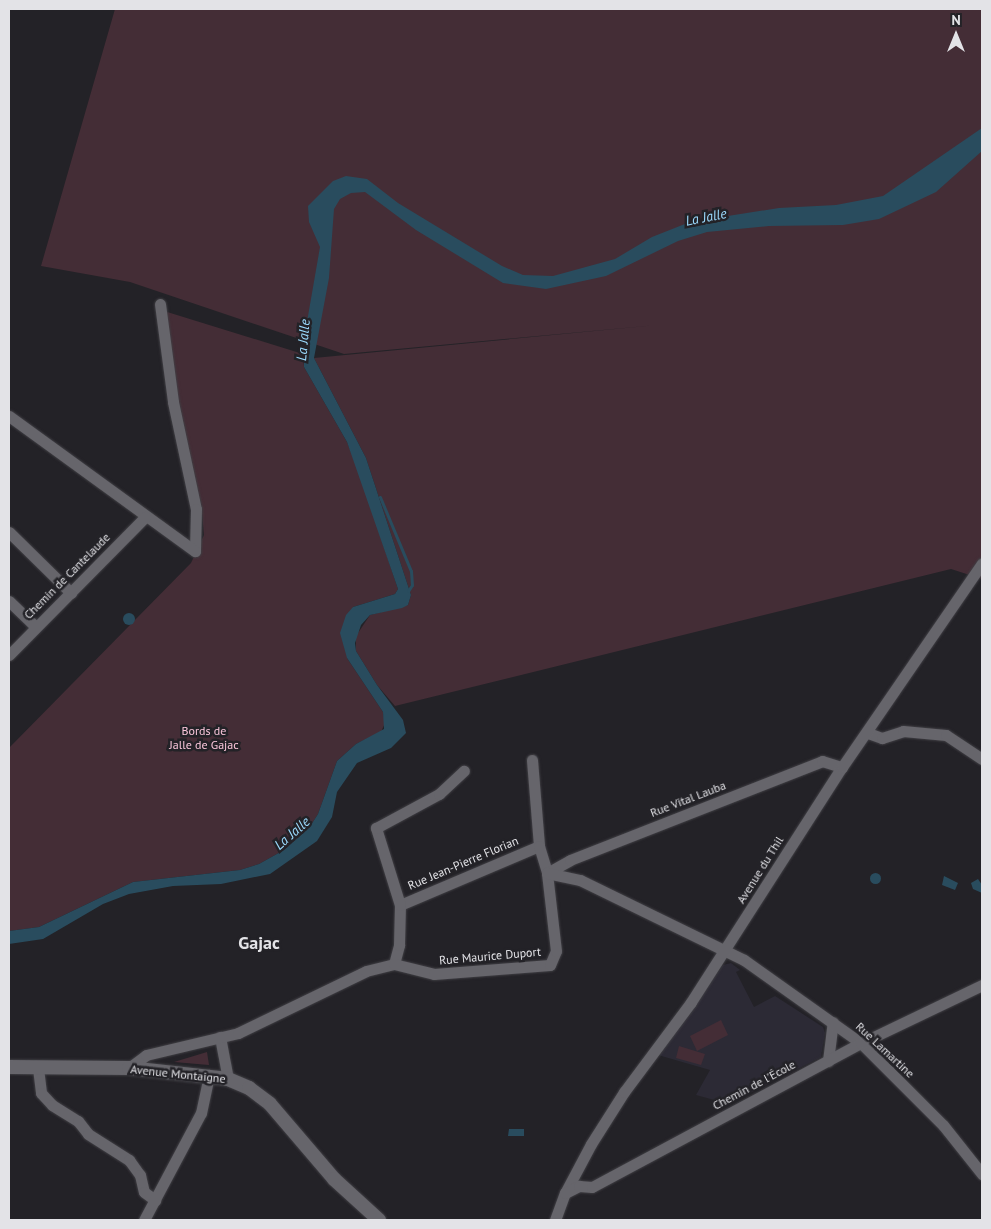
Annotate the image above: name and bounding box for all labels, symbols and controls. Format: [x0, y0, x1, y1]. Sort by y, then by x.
north arrow [931, 10, 981, 60]
text: N [951, 11, 961, 29]
water label: La Jalle [684, 205, 728, 229]
water label: La Jalle [293, 318, 313, 362]
street label: Chemin de Cantelaude [21, 530, 113, 622]
park label: Bords de Jalle de Gajac [169, 724, 239, 752]
street label: Rue Vital Lauba [648, 778, 728, 820]
water label: La Jalle [271, 813, 313, 853]
street label: Rue Jean-Pierre Florian [406, 833, 520, 893]
street label: Avenue du Thil [734, 834, 786, 906]
district label: Gajac [238, 932, 280, 954]
street label: Rue Maurice Duport [438, 944, 542, 968]
street label: Rue Lamartine [853, 1019, 917, 1081]
street label: Chemin de l'École [710, 1057, 798, 1113]
street label: Avenue Montaigne [130, 1062, 226, 1086]

